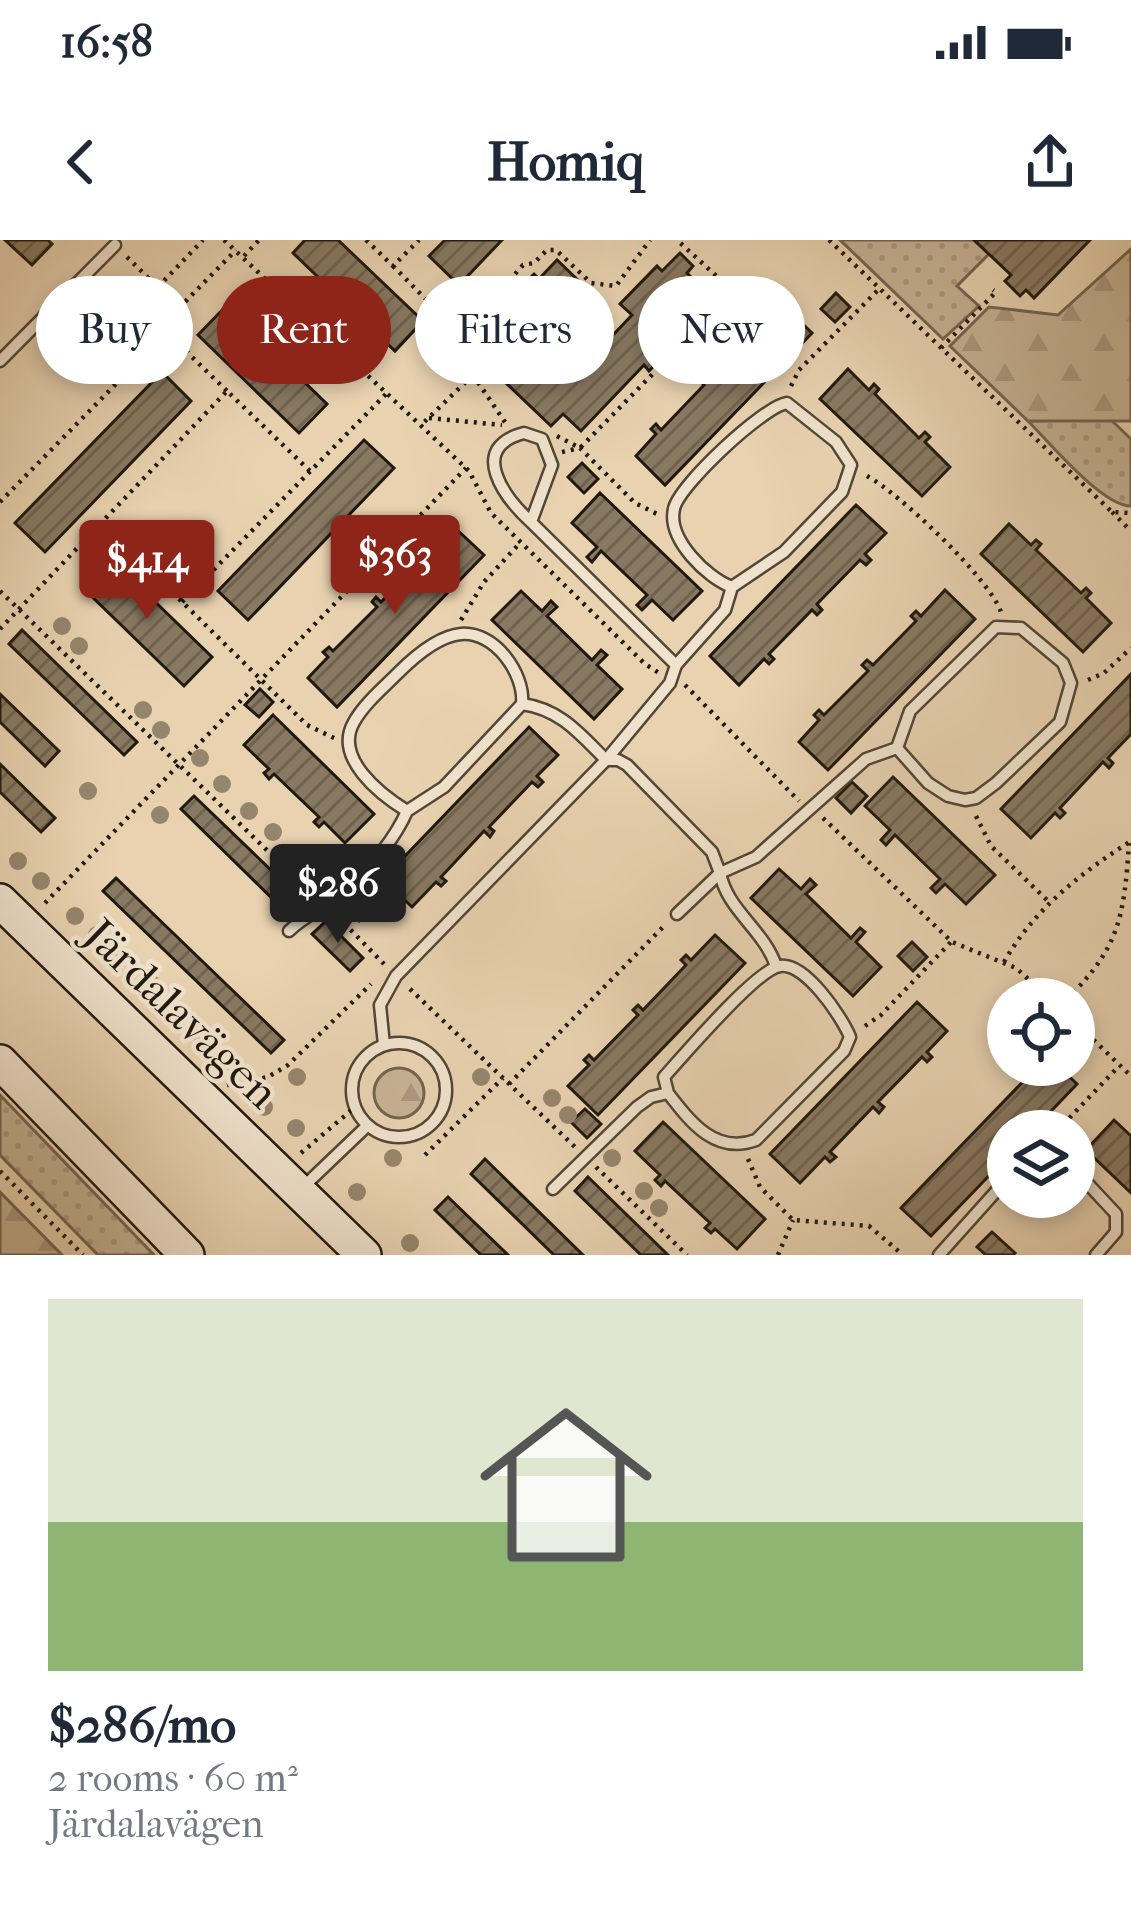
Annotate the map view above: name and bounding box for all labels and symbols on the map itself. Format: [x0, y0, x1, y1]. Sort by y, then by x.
pin: $363 [324, 515, 466, 617]
pin: $414 [76, 520, 218, 622]
pin: $286 [267, 844, 409, 946]
street label: Järdalavägen [71, 906, 289, 1119]

